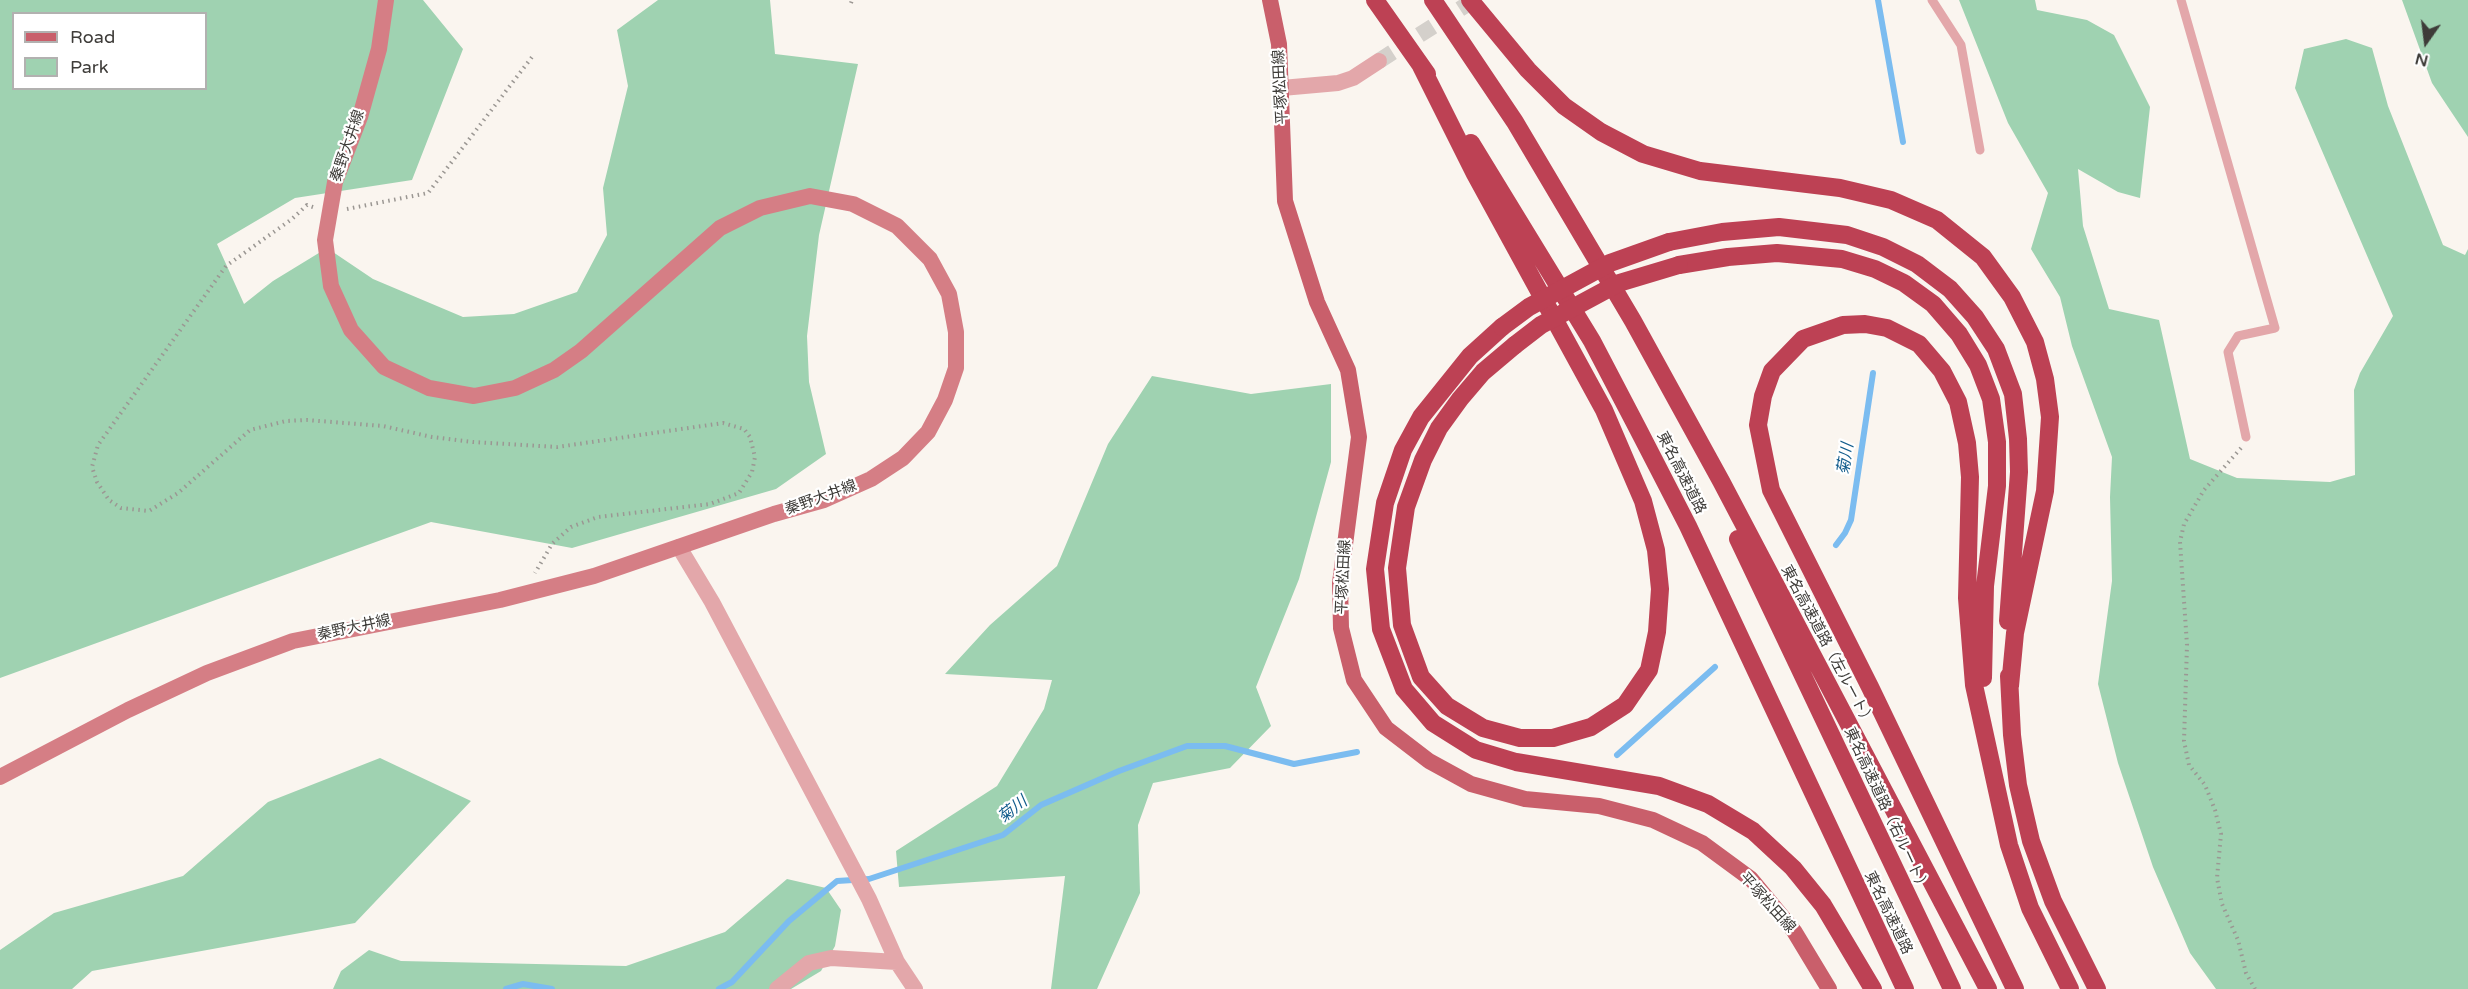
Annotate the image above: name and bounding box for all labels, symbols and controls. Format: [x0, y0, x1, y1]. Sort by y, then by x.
legend [12, 12, 207, 90]
north arrow [2396, 12, 2456, 72]
text: Road [70, 26, 115, 48]
text: N [2413, 48, 2430, 71]
street label: 平塚松田線 [1270, 49, 1292, 125]
text: Park [70, 56, 108, 78]
street label: 秦野大井線 [327, 108, 369, 184]
street label: 東名高速道路 [1653, 429, 1709, 517]
water label: 菊川 [1834, 442, 1858, 476]
street label: 秦野大井線 [783, 477, 859, 519]
street label: 平塚松田線 [1333, 539, 1355, 615]
street label: 東名高速道路（左ルート） [1777, 562, 1877, 730]
street label: 秦野大井線 [315, 611, 393, 645]
street label: 東名高速道路（右ルート） [1840, 725, 1932, 895]
water label: 菊川 [994, 793, 1032, 827]
street label: 平塚松田線 [1735, 869, 1799, 937]
street label: 東名高速道路 [1860, 869, 1916, 957]

